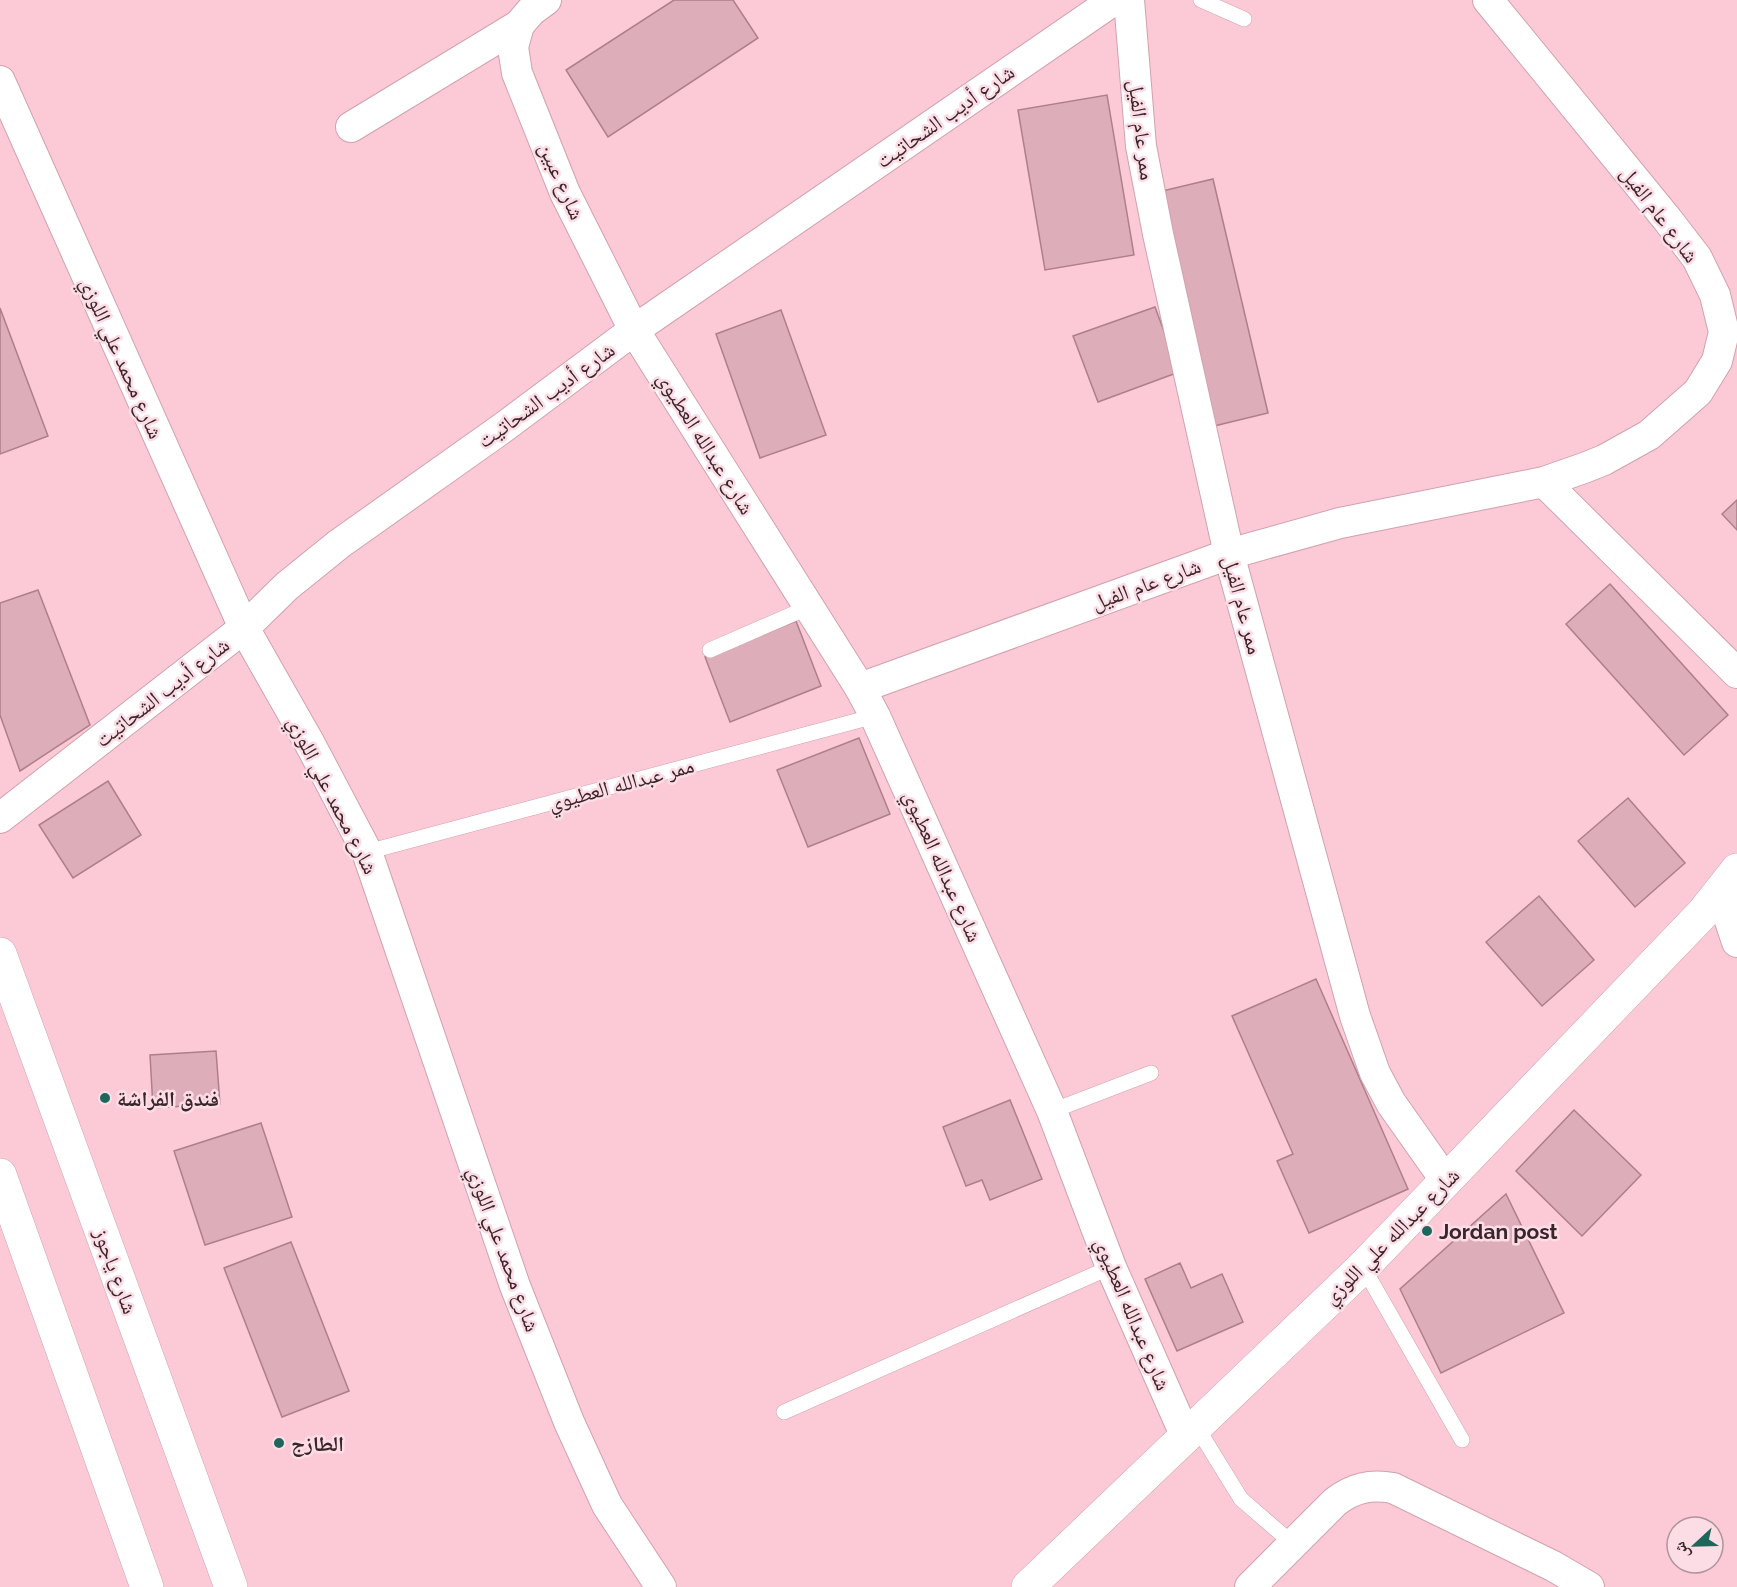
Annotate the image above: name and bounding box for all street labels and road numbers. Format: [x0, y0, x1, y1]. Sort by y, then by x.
street label: شارع أديب الشحاتيت [871, 59, 1020, 174]
street label: ممر عام الفيل [1121, 78, 1161, 182]
street label: شارع عبين [533, 139, 590, 224]
street label: شارع عام الفيل [1614, 161, 1704, 268]
street label: شارع محمد علي اللوزي [71, 274, 169, 444]
street label: شارع أديب الشحاتيت [473, 337, 620, 454]
street label: شارع عبدالله العطيوي [648, 367, 760, 521]
street label: شارع عام الفيل [1088, 553, 1205, 617]
street label: ممر عام الفيل [1216, 553, 1268, 658]
street label: شارع أديب الشحاتيت [90, 632, 235, 753]
street label: شارع محمد علي اللوزي [279, 712, 384, 880]
street label: ممر عبدالله العطيوي [545, 753, 698, 820]
street label: شارع عبدالله العطيوي [894, 786, 988, 947]
street label: شارع محمد علي اللوزي [458, 1163, 545, 1336]
street label: شارع عبدالله علي اللوزي [1318, 1163, 1467, 1312]
street label: شارع ياجوز [88, 1224, 143, 1317]
street label: شارع عبدالله العطيوي [1086, 1234, 1176, 1396]

